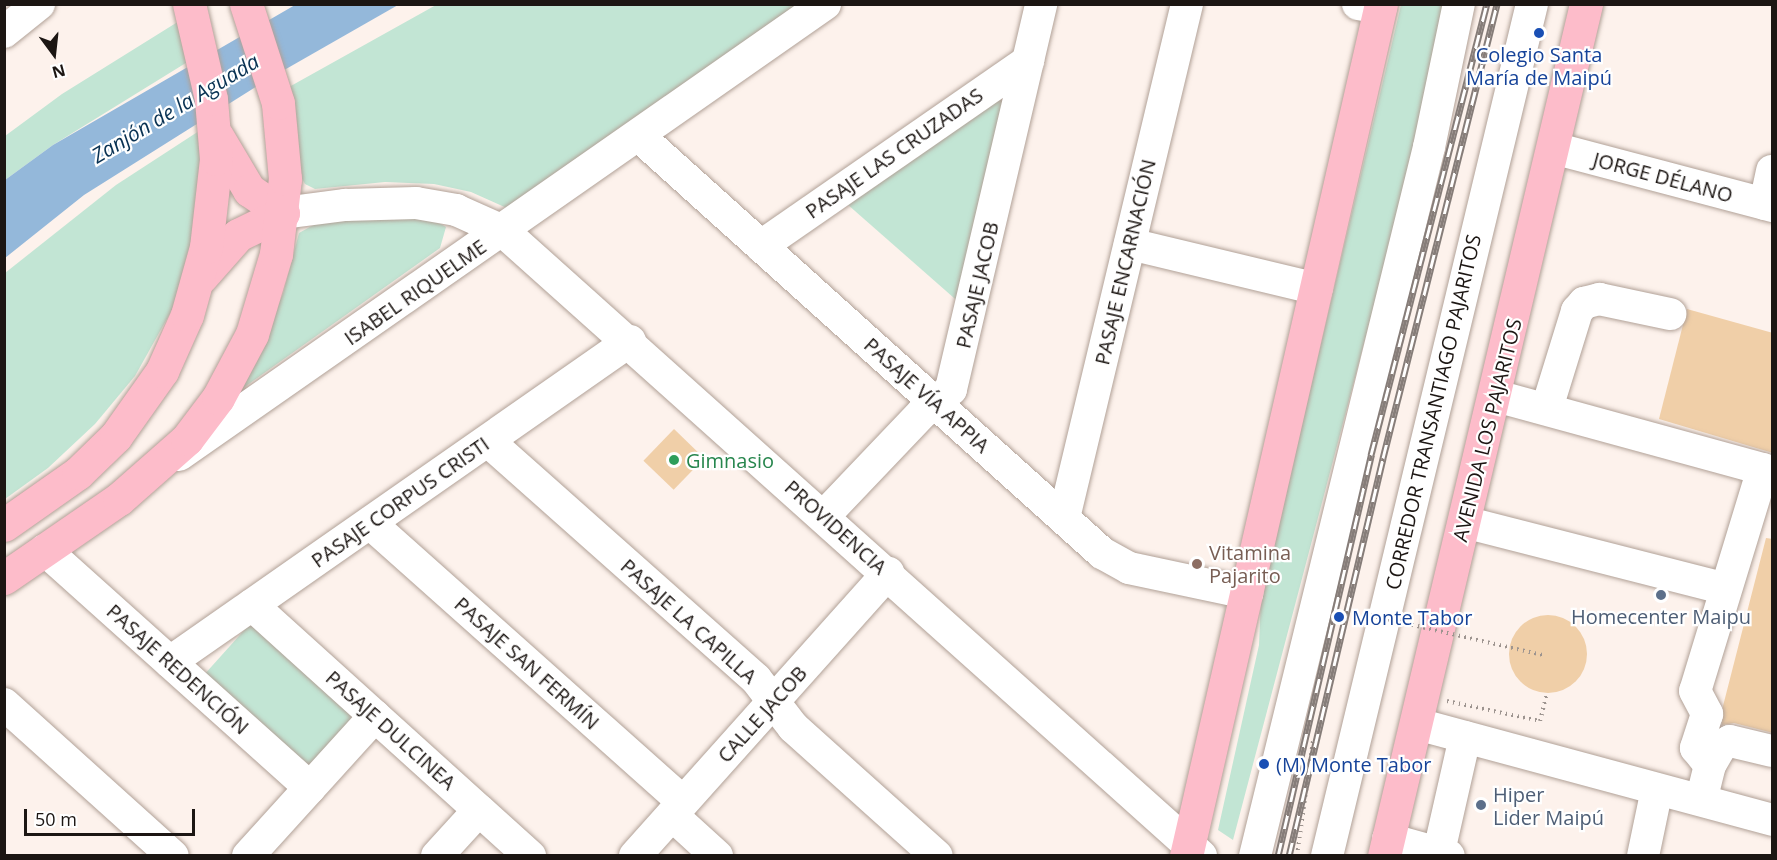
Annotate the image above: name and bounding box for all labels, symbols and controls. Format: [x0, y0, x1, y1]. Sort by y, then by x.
north arrow [24, 24, 84, 84]
marker: Colegio Santa María de Maipú [1532, 26, 1546, 40]
place label: Colegio Santa María de Maipú [1466, 42, 1612, 89]
water label: Zanjón de la Aguada [87, 48, 263, 168]
text: N [50, 59, 68, 84]
street label: PASAJE LAS CRUZADAS [801, 83, 987, 223]
street label: JORGE DÉLANO [1591, 147, 1735, 207]
street label: PASAJE ENCARNACIÓN [1090, 157, 1160, 367]
street label: PASAJE JACOB [951, 219, 1003, 351]
street label: CORREDOR TRANSANTIAGO PAJARITOS [1380, 232, 1486, 592]
street label: ISABEL RIQUELME [339, 234, 491, 350]
street label: AVENIDA LOS PAJARITOS [1448, 316, 1526, 544]
street label: PASAJE VÍA APPIA [859, 332, 995, 458]
street label: PASAJE CORPUS CRISTI [307, 432, 493, 572]
place label: Gimnasio [686, 448, 774, 472]
marker: Gimnasio [667, 453, 681, 467]
street label: PROVIDENCIA [780, 475, 892, 579]
place label: Vitamina Pajarito [1209, 540, 1291, 587]
street label: PASAJE LA CAPILLA [616, 554, 762, 688]
marker: Vitamina Pajarito [1190, 557, 1204, 571]
marker: Homecenter Maipu [1654, 588, 1668, 602]
street label: PASAJE SAN FERMÍN [450, 592, 604, 734]
street label: PASAJE REDENCIÓN [102, 599, 254, 739]
place label: Homecenter Maipu [1571, 604, 1751, 628]
place label: Monte Tabor [1352, 605, 1472, 629]
marker: Monte Tabor [1330, 608, 1348, 626]
street label: CALLE JACOB [712, 661, 812, 767]
street label: PASAJE DULCINEA [321, 665, 461, 795]
place label: (M) Monte Tabor [1276, 752, 1431, 776]
marker: (M) Monte Tabor [1257, 757, 1271, 771]
place label: Hiper Lider Maipú [1493, 782, 1604, 829]
scale bar [27, 797, 198, 835]
marker: Hiper Lider Maipú [1474, 798, 1488, 812]
text: 50 m [35, 807, 77, 831]

